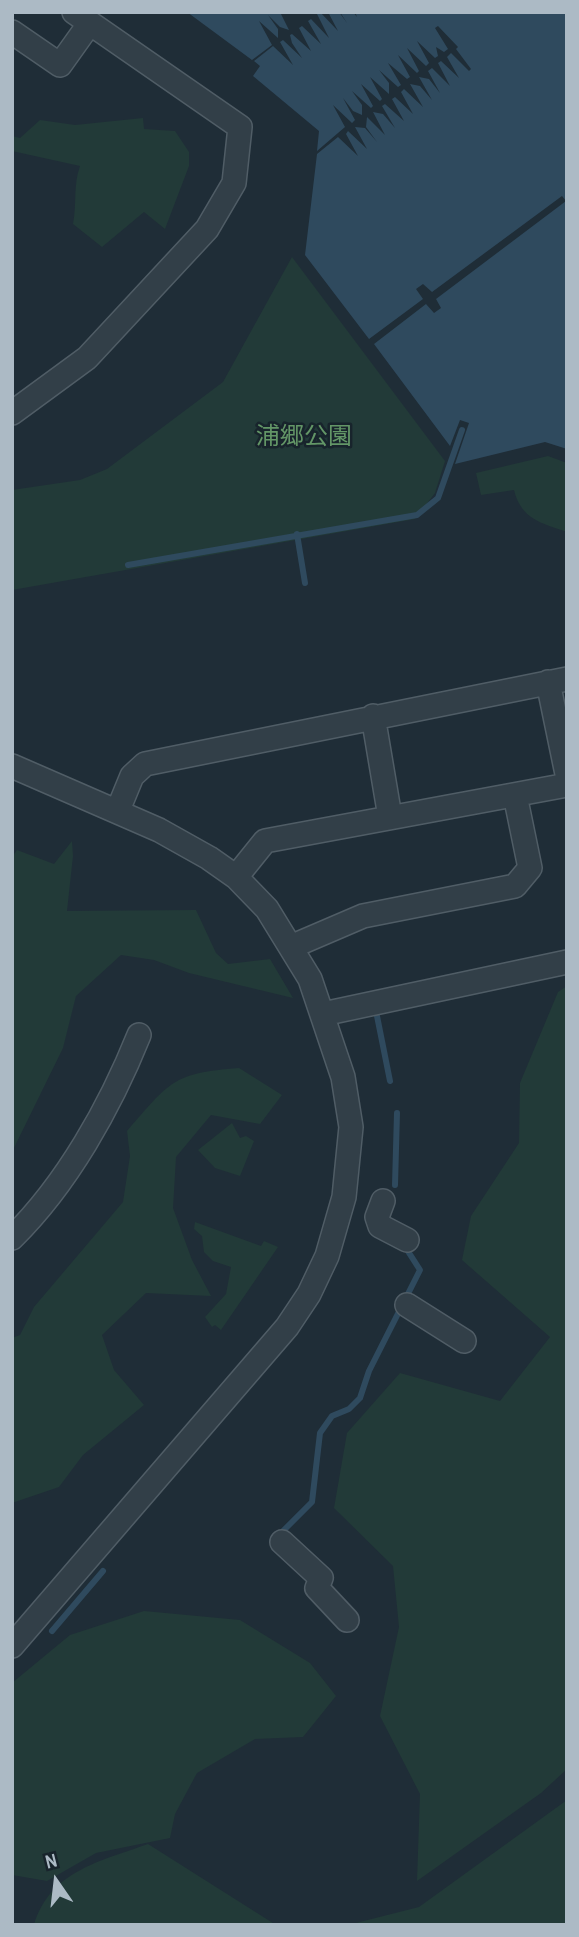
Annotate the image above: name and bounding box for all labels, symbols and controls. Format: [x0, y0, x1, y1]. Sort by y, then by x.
park label: 浦郷公園 [256, 424, 352, 452]
north arrow [21, 1846, 91, 1916]
text: N [42, 1847, 60, 1875]

